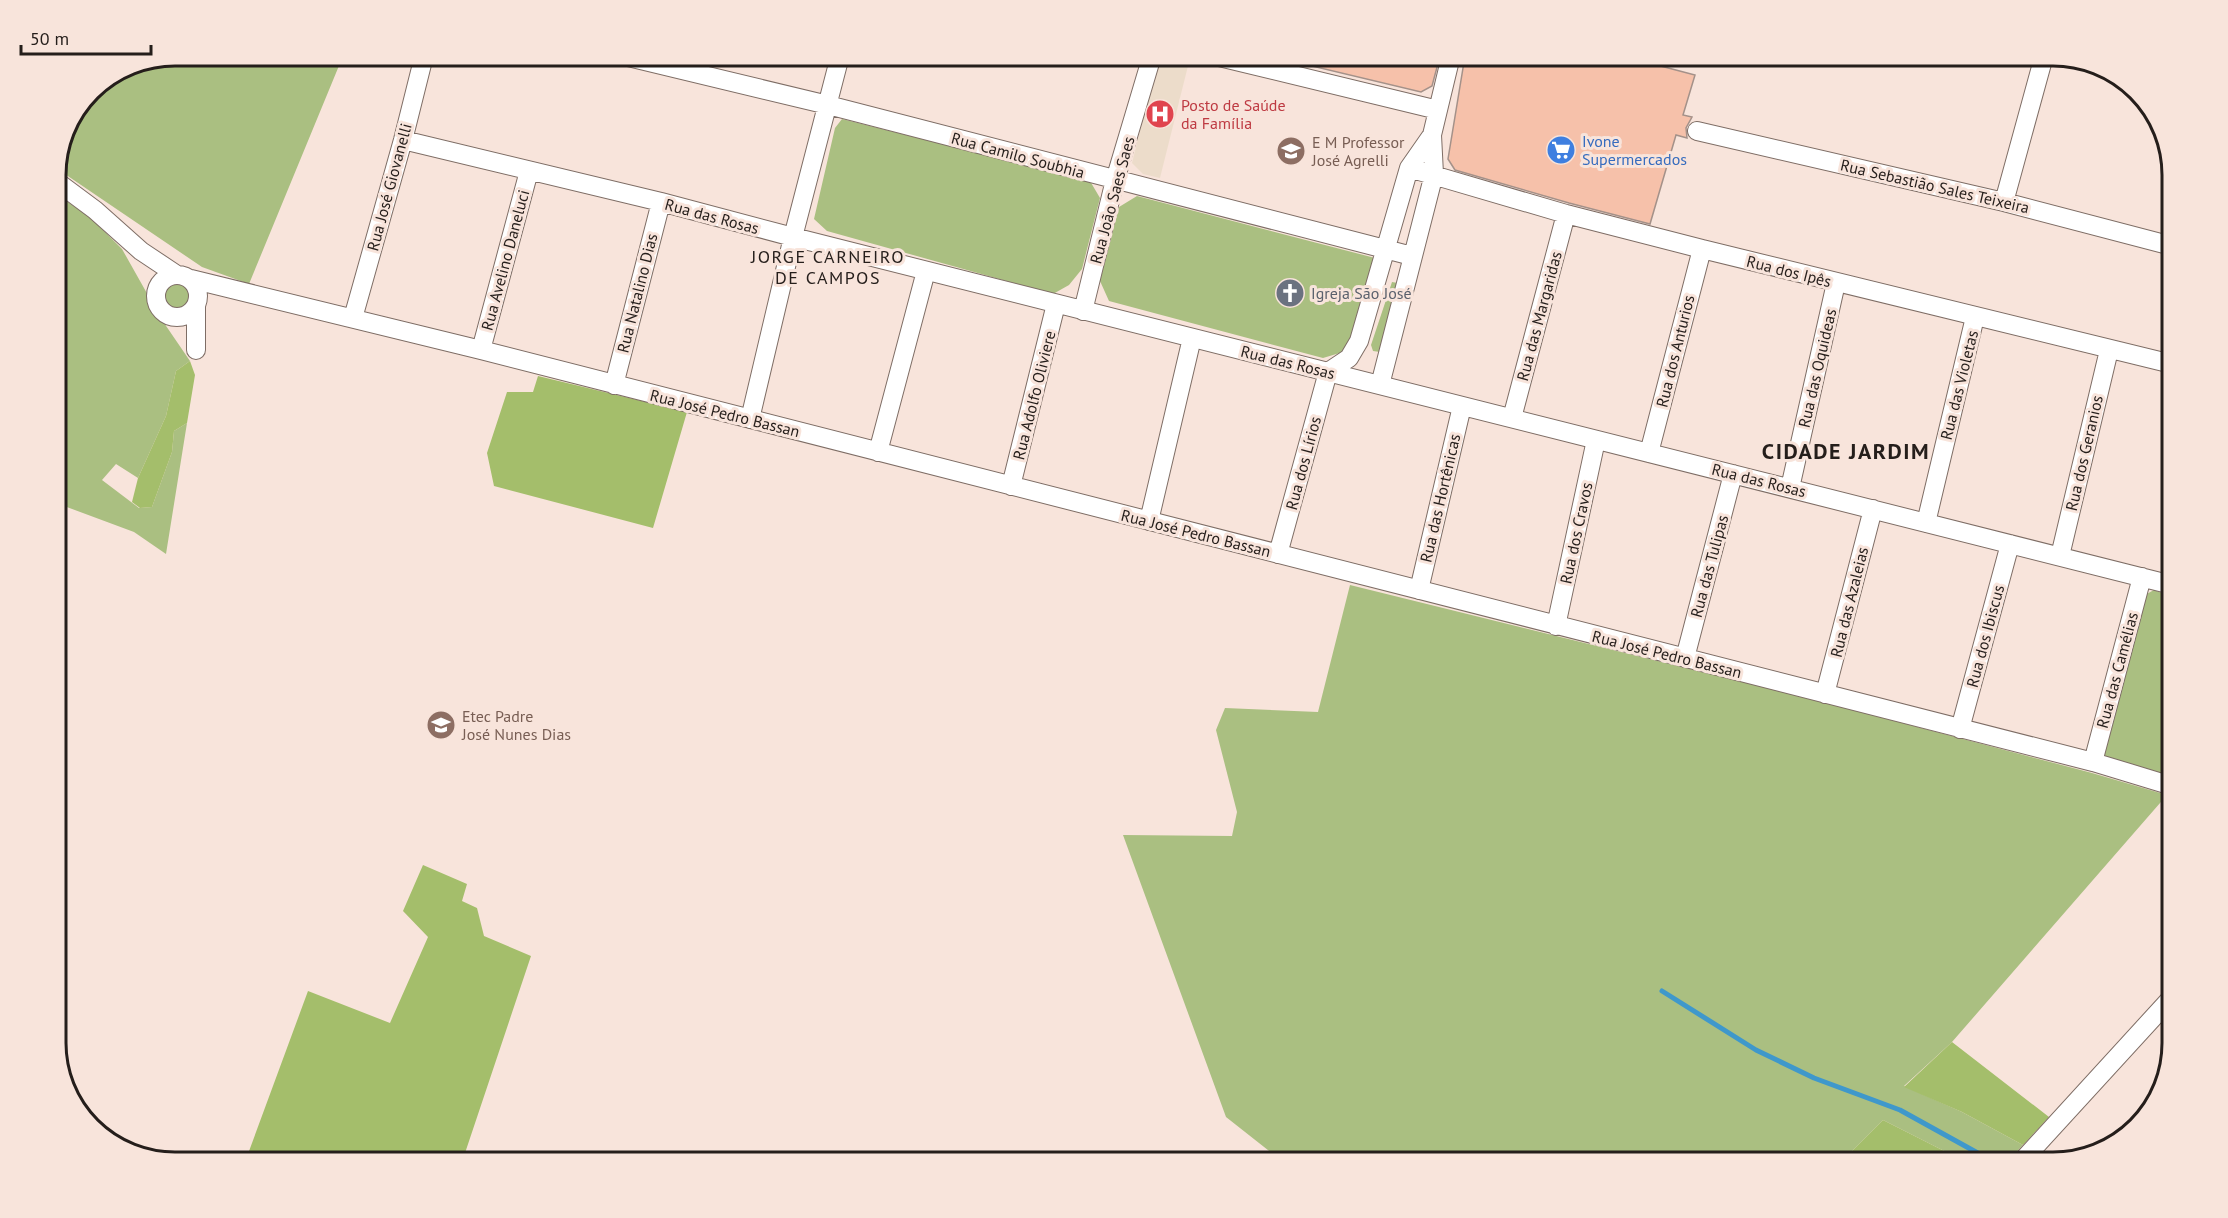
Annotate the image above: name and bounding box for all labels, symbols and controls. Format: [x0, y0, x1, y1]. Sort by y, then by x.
scale bar [21, 18, 152, 56]
text: 50 m [30, 27, 69, 50]
place label: Posto de Saúde da Família [1181, 95, 1286, 133]
hospital icon: Posto de Saúde da Família [1144, 98, 1176, 130]
street label: Rua José Giovanelli [362, 121, 416, 253]
street label: Rua Camilo Soubhia [949, 128, 1087, 182]
place label: Ivone Supermercados [1582, 131, 1687, 169]
place label: E M Professor José Agrelli [1311, 132, 1405, 170]
street label: Rua João Saes Saes [1085, 134, 1139, 266]
supermarket icon: Ivone Supermercados [1545, 134, 1577, 166]
school or university icon: E M Professor José Agrelli [1275, 135, 1307, 167]
street label: Rua Sebastião Sales Teixeira [1839, 155, 2031, 217]
street label: Rua Avelino Daneluci [477, 187, 533, 333]
street label: Rua das Rosas [663, 194, 761, 238]
street label: Rua Natalino Dias [613, 231, 662, 355]
district label: JORGE CARNEIRO DE CAMPOS [750, 245, 905, 289]
street label: Rua das Margaridas [1512, 249, 1566, 383]
street label: Rua dos Ipês [1745, 251, 1834, 291]
church icon: Igreja São José [1274, 277, 1306, 309]
place label: Igreja São José [1311, 283, 1412, 303]
street label: Rua dos Anturios [1651, 293, 1699, 409]
street label: Rua das Oquideas [1794, 306, 1840, 429]
street label: Rua Adolfo Oliviere [1008, 328, 1060, 462]
street label: Rua das Violetas [1936, 328, 1982, 442]
street label: Rua das Rosas [1239, 341, 1337, 383]
street label: Rua José Pedro Bassan [648, 385, 802, 441]
street label: Rua dos Geranios [2061, 393, 2107, 513]
street label: Rua dos Lírios [1281, 414, 1325, 512]
street label: Rua das Hortênicas [1415, 432, 1465, 564]
district label: CIDADE JARDIM [1762, 437, 1930, 465]
street label: Rua das Rosas [1710, 459, 1808, 501]
street label: Rua dos Cravos [1555, 480, 1597, 586]
street label: Rua José Pedro Bassan [1119, 505, 1273, 561]
street label: Rua das Tulipas [1686, 512, 1732, 619]
street label: Rua das Azaleias [1826, 544, 1872, 659]
street label: Rua dos Ibiscus [1962, 582, 2008, 689]
street label: Rua das Camélias [2092, 610, 2142, 730]
street label: Rua José Pedro Bassan [1590, 626, 1744, 682]
place label: Etec Padre José Nunes Dias [461, 706, 571, 744]
school or university icon: Etec Padre José Nunes Dias [425, 709, 457, 741]

